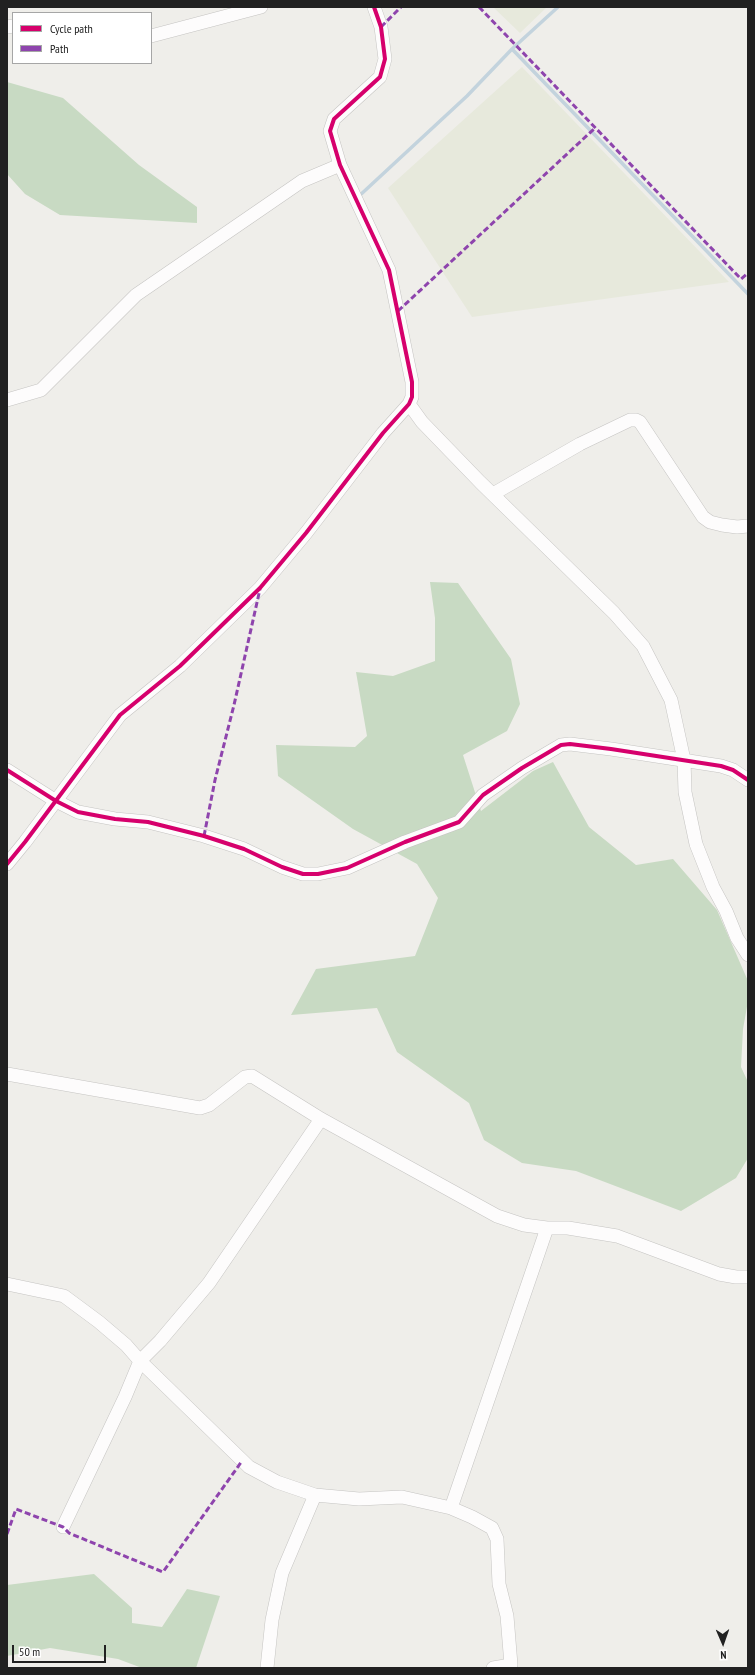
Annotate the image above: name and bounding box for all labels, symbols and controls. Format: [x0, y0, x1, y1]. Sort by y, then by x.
legend [12, 12, 152, 64]
text: Cycle path [50, 21, 93, 36]
text: Path [50, 41, 68, 56]
north arrow [703, 1623, 743, 1663]
scale bar [14, 1637, 108, 1663]
text: 50 m [19, 1644, 40, 1659]
text: N [720, 1648, 727, 1662]

